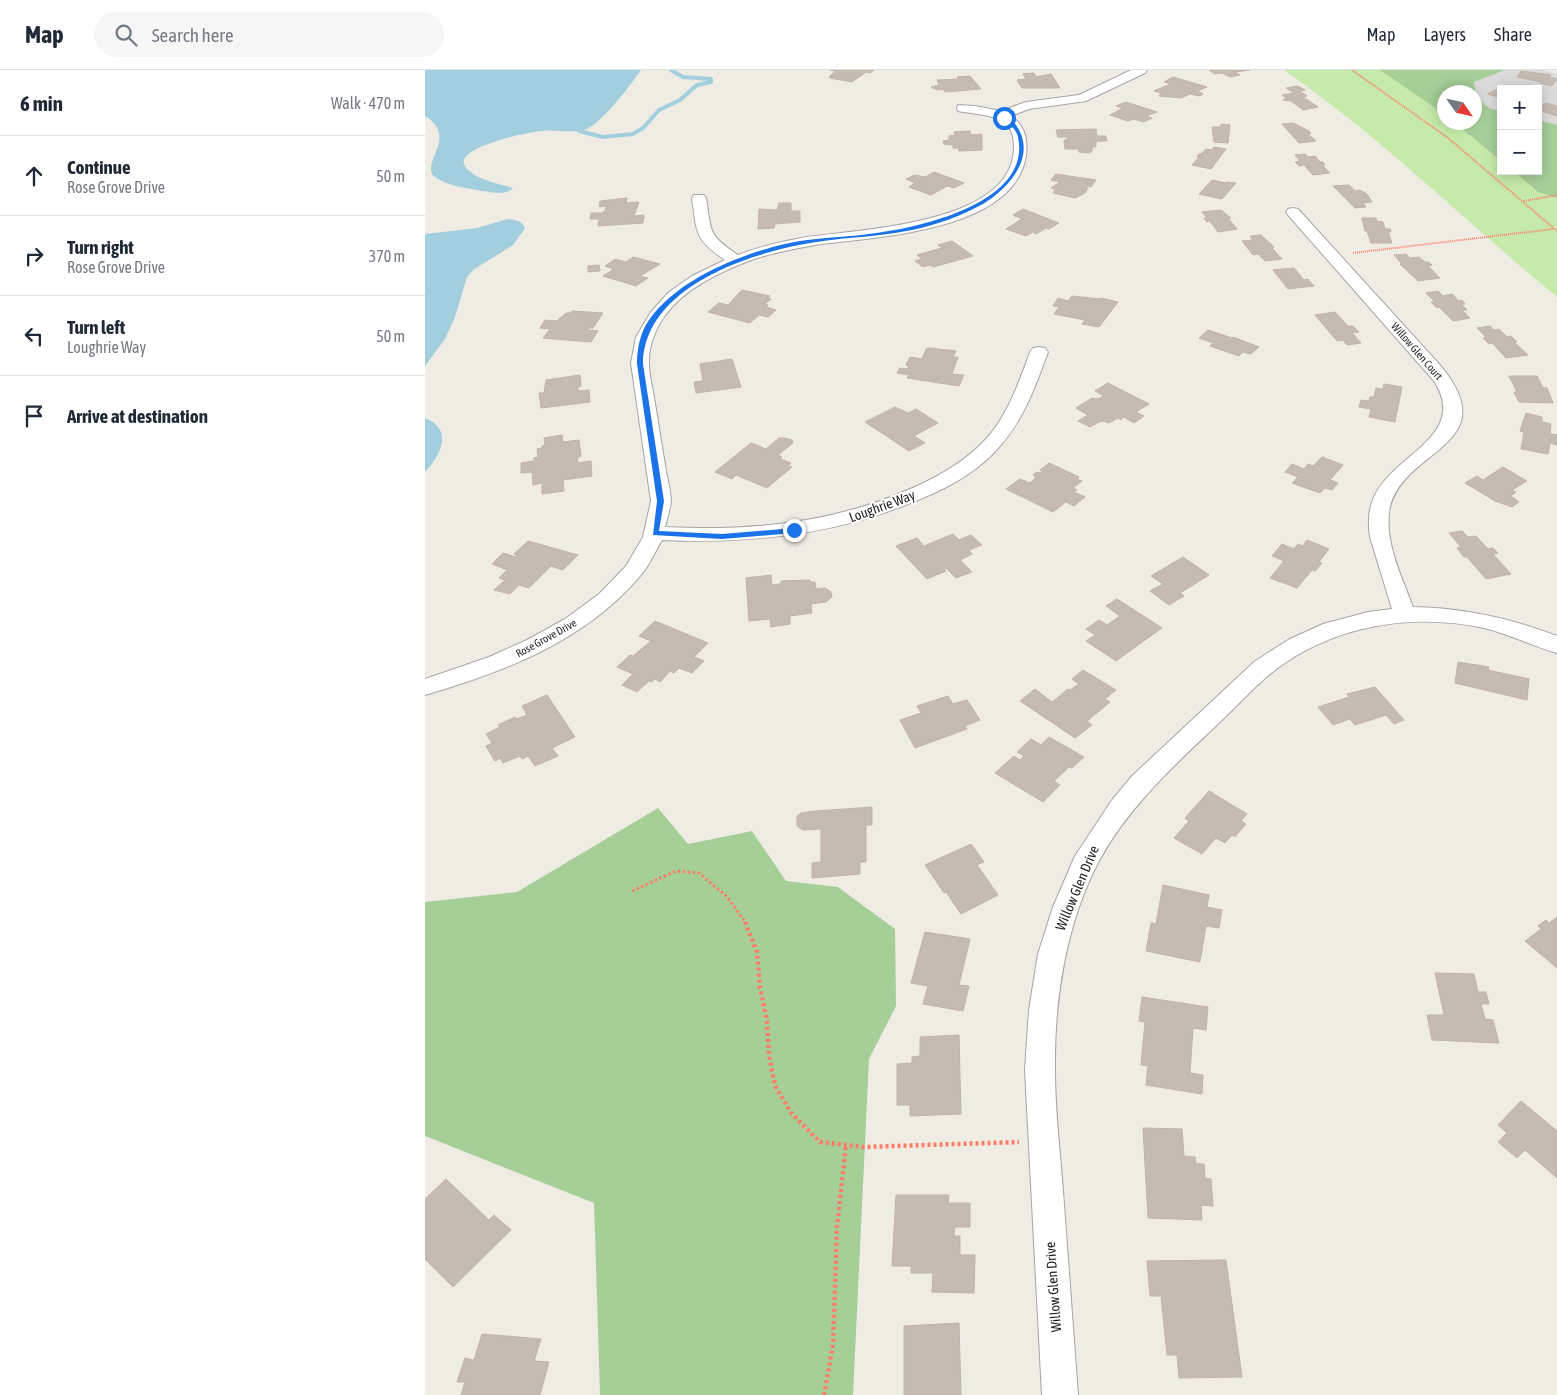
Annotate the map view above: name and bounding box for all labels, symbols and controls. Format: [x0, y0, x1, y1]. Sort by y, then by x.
search box [94, 12, 444, 57]
text: Map [25, 21, 64, 48]
icon: search [112, 21, 140, 49]
text: Search here [152, 24, 234, 46]
text: Map [1366, 24, 1395, 45]
text: Layers [1423, 24, 1466, 45]
text: Share [1494, 24, 1532, 45]
north arrow [1437, 85, 1482, 130]
map controls [1497, 85, 1542, 175]
button: + [1497, 85, 1542, 130]
text: 6 min [20, 91, 63, 115]
text: Walk · 470 m [331, 94, 405, 112]
route start [993, 107, 1016, 130]
button: − [1497, 130, 1542, 175]
text: Continue [67, 156, 131, 178]
icon: ahead [20, 162, 48, 190]
text: 50 m [376, 167, 405, 185]
text: Rose Grove Drive [67, 178, 165, 196]
text: Turn right [67, 236, 134, 258]
icon: right [20, 242, 48, 270]
text: 370 m [369, 247, 405, 265]
text: Rose Grove Drive [67, 258, 165, 276]
text: Turn left [67, 316, 125, 338]
street label: Willow Glen Court [1389, 320, 1445, 382]
icon: left [20, 322, 48, 350]
text: 50 m [376, 327, 405, 345]
text: Loughrie Way [67, 338, 146, 356]
icon: arrive [20, 402, 48, 430]
text: Arrive at destination [67, 405, 208, 427]
street label: Loughrie Way [847, 487, 917, 525]
route end [783, 519, 806, 542]
street label: Rose Grove Drive [514, 616, 578, 660]
street label: Willow Glen Drive [1052, 843, 1102, 933]
street label: Willow Glen Drive [1042, 1241, 1064, 1333]

